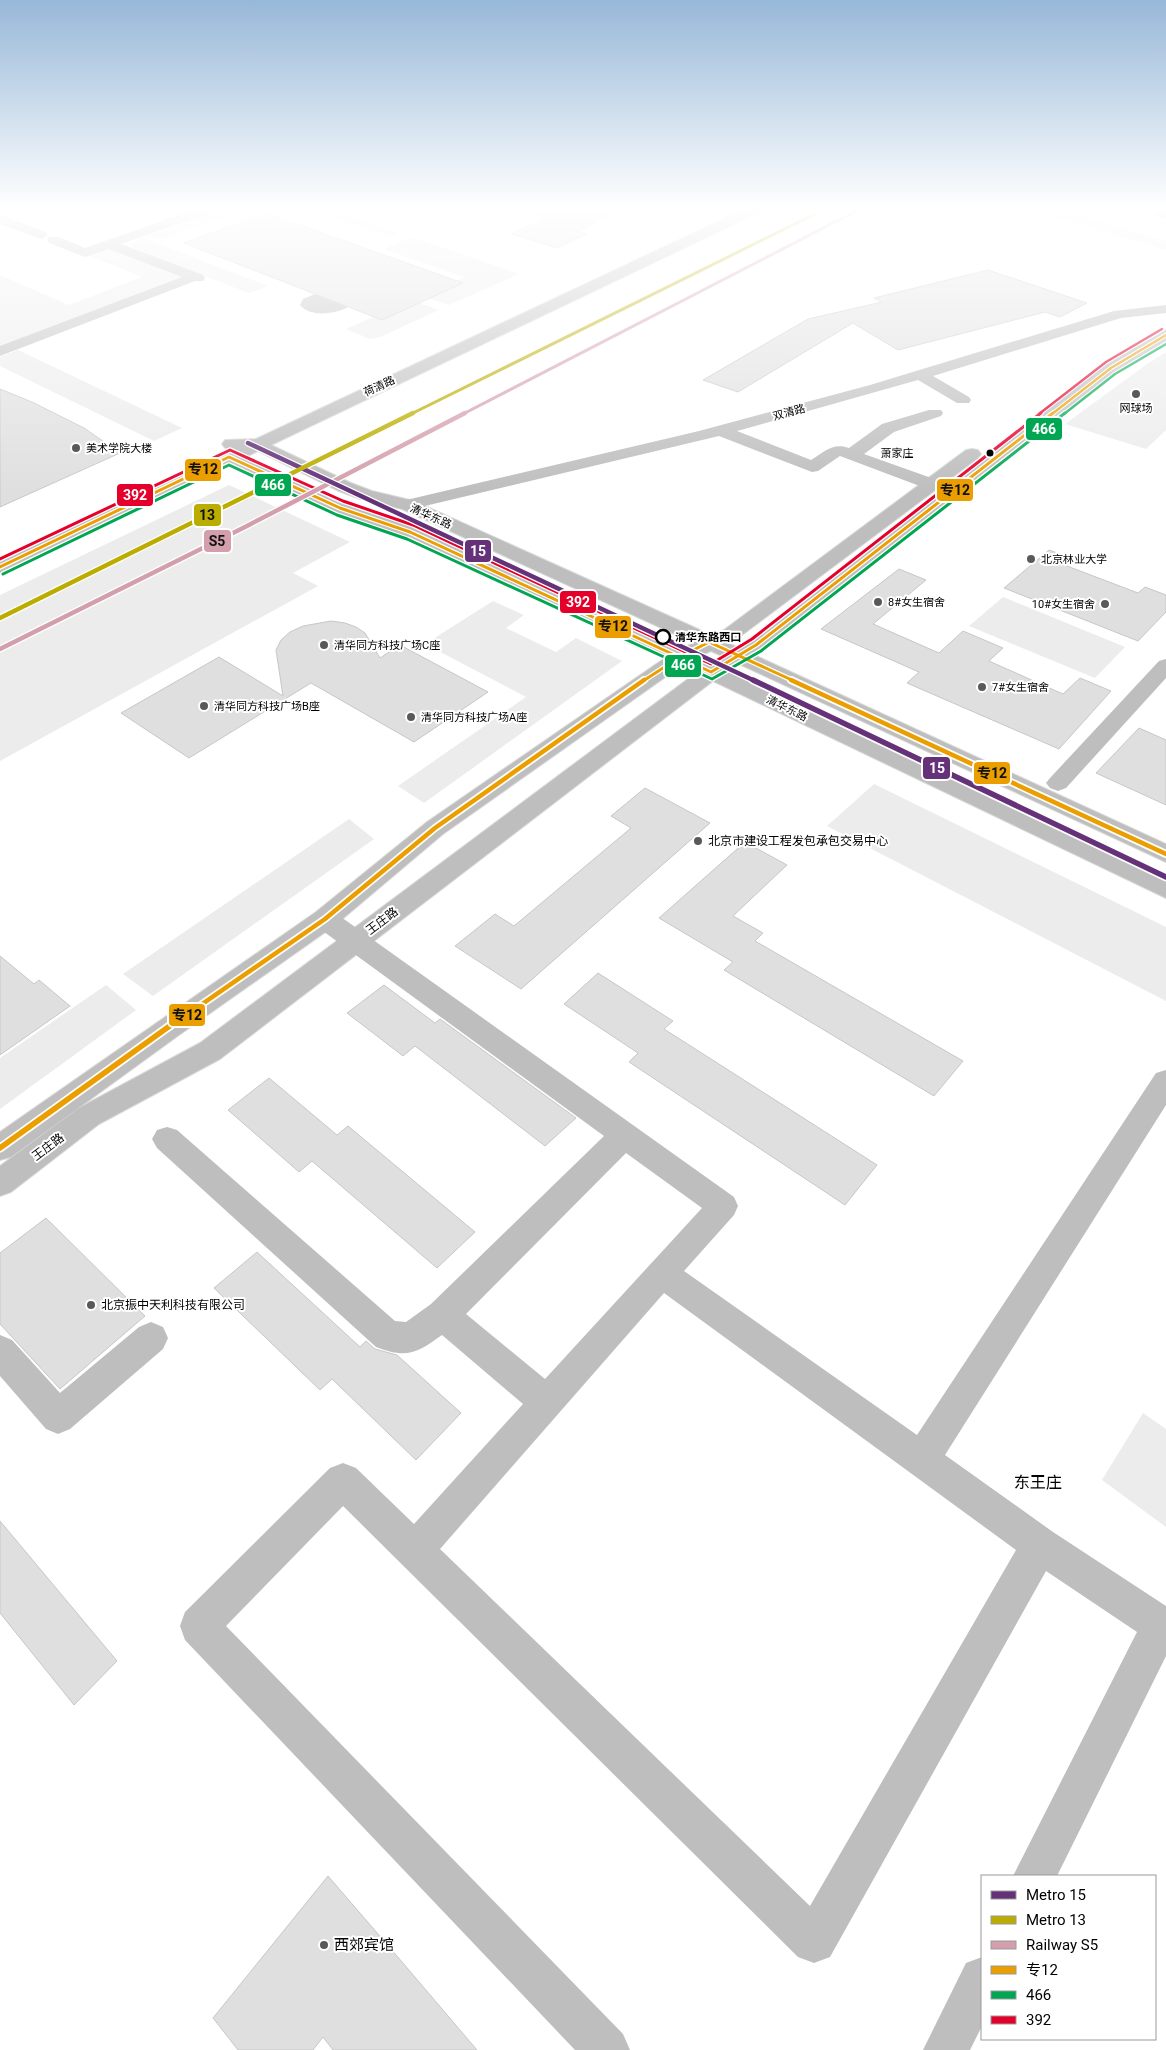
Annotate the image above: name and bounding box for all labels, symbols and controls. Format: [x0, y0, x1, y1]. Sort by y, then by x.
street label: 荷清路 [362, 374, 397, 399]
marker: 网球场 [1130, 388, 1142, 400]
street label: 双清路 [772, 402, 807, 423]
place label: 网球场 [1120, 402, 1153, 415]
line badge: 466 [1025, 417, 1063, 441]
text: 466 [1032, 421, 1056, 437]
marker: 美术学院大楼 [70, 442, 82, 454]
place label: 美术学院大楼 [86, 442, 152, 455]
district label: 萧家庄 [881, 447, 914, 460]
unlabelled marker [985, 448, 995, 458]
line badge: 专12 [184, 458, 222, 482]
text: 专12 [188, 461, 218, 477]
line badge: 466 [254, 473, 292, 497]
text: 466 [261, 477, 285, 493]
line badge: 专12 [936, 478, 974, 502]
text: 专12 [940, 482, 970, 498]
line badge: 392 [116, 483, 154, 507]
text: 392 [123, 487, 147, 503]
street label: 清华东路 [408, 502, 454, 531]
line badge: 13 [193, 503, 222, 527]
text: 13 [199, 507, 215, 523]
line badge: S5 [203, 529, 232, 553]
text: S5 [209, 533, 225, 549]
line badge: 15 [464, 539, 492, 563]
text: 15 [470, 543, 486, 559]
marker: 北京林业大学 [1025, 553, 1037, 565]
place label: 北京林业大学 [1041, 553, 1107, 566]
line badge: 392 [559, 590, 597, 614]
text: 392 [566, 594, 590, 610]
marker: 8#女生宿舍 [872, 596, 884, 608]
place label: 8#女生宿舍 [888, 596, 945, 609]
place label: 10#女生宿舍 [1032, 598, 1095, 611]
marker: 10#女生宿舍 [1099, 598, 1111, 610]
line badge: 专12 [594, 615, 632, 639]
text: 专12 [598, 618, 628, 634]
marker: 清华东路西口 [655, 629, 671, 645]
place label: 清华东路西口 [675, 631, 741, 644]
marker: 清华同方科技广场C座 [318, 639, 330, 651]
place label: 清华同方科技广场C座 [334, 639, 440, 652]
line badge: 466 [664, 654, 702, 678]
text: 466 [671, 657, 695, 673]
marker: 7#女生宿舍 [976, 681, 988, 693]
place label: 7#女生宿舍 [992, 681, 1049, 694]
street label: 清华东路 [764, 693, 809, 724]
marker: 清华同方科技广场B座 [198, 700, 210, 712]
place label: 清华同方科技广场B座 [214, 700, 320, 713]
marker: 清华同方科技广场A座 [405, 711, 417, 723]
place label: 清华同方科技广场A座 [421, 711, 527, 724]
line badge: 15 [922, 756, 951, 780]
text: 15 [929, 760, 945, 776]
line badge: 专12 [973, 761, 1011, 785]
text: 专12 [977, 765, 1007, 781]
place label: 北京市建设工程发包承包交易中心 [708, 834, 888, 848]
marker: 北京市建设工程发包承包交易中心 [692, 835, 704, 847]
street label: 王庄路 [363, 905, 401, 937]
line badge: 专12 [168, 1003, 206, 1027]
text: 专12 [172, 1007, 202, 1023]
street label: 王庄路 [29, 1131, 67, 1163]
place label: 北京振中天利科技有限公司 [101, 1298, 245, 1312]
marker: 北京振中天利科技有限公司 [85, 1299, 97, 1311]
district label: 东王庄 [1014, 1473, 1062, 1492]
legend [981, 1875, 1156, 2040]
text: Metro 15 [1026, 1886, 1086, 1904]
text: Metro 13 [1026, 1911, 1086, 1929]
place label: 西郊宾馆 [334, 1936, 394, 1954]
text: Railway S5 [1026, 1936, 1098, 1954]
marker: 西郊宾馆 [318, 1939, 330, 1951]
text: 专12 [1026, 1961, 1058, 1979]
text: 466 [1026, 1986, 1051, 2004]
text: 392 [1026, 2011, 1051, 2029]

